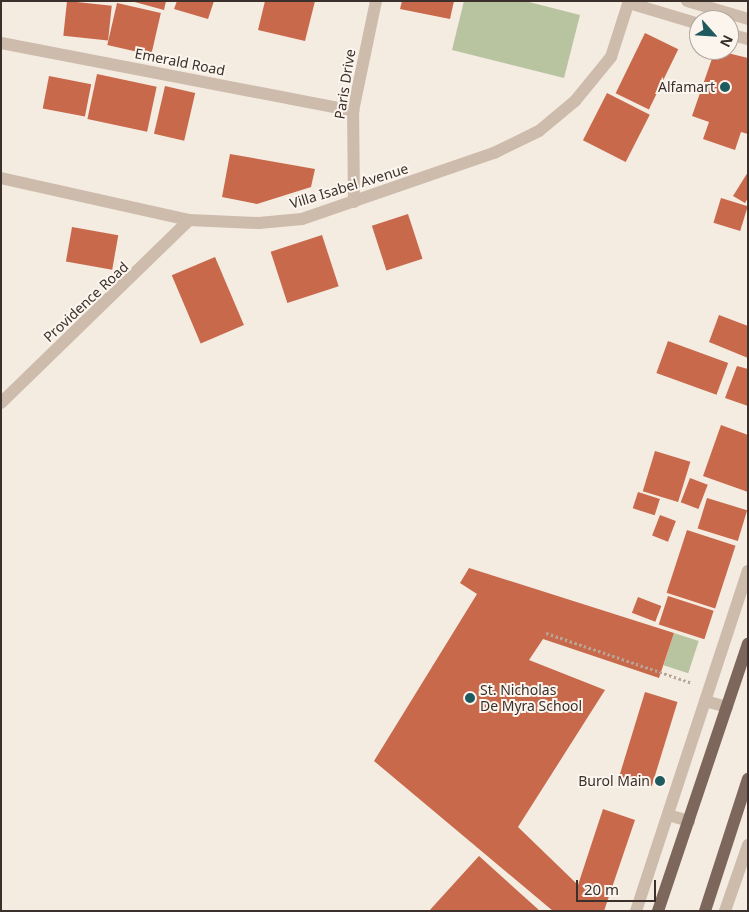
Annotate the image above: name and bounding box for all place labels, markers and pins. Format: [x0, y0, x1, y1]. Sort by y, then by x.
place label: Alfamart [658, 79, 715, 95]
marker: Alfamart [719, 81, 731, 93]
place label: St. Nicholas De Myra School [480, 682, 582, 714]
marker: St. Nicholas De Myra School [464, 692, 476, 704]
place label: Burol Main [578, 773, 650, 789]
marker: Burol Main [654, 775, 666, 787]

